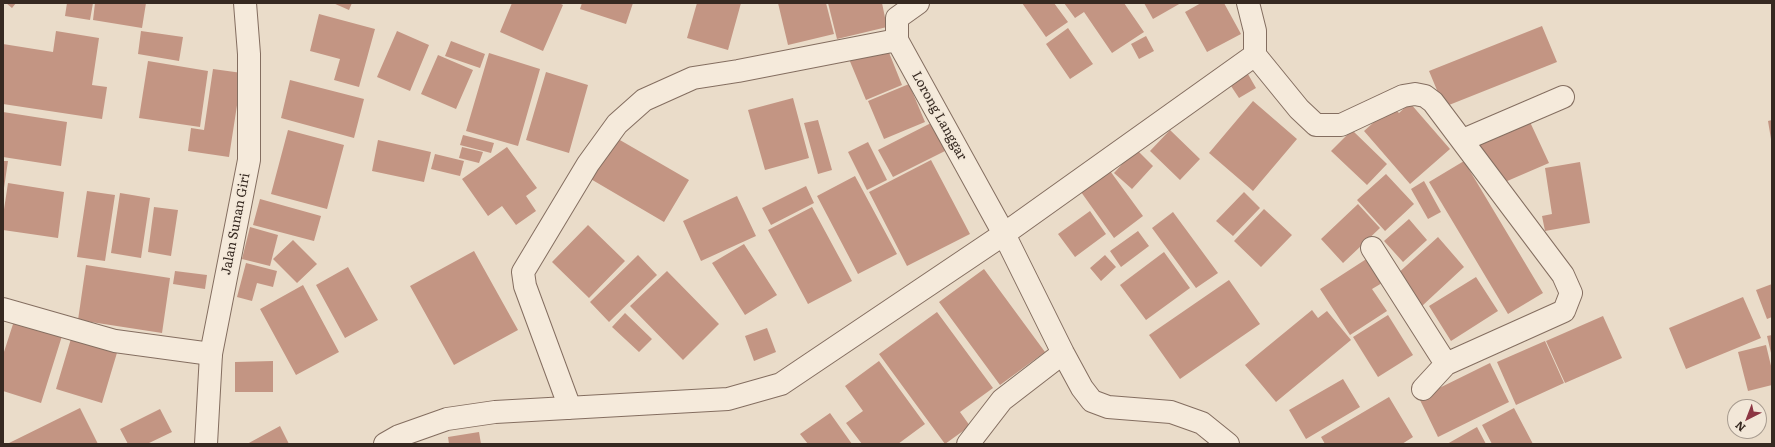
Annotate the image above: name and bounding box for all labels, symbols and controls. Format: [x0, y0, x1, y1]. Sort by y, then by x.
street label: Lorong Langgar [908, 69, 970, 163]
street label: Jalan Sunan Giri [218, 172, 254, 276]
north arrow [1727, 399, 1767, 439]
text: N [1731, 418, 1748, 436]

